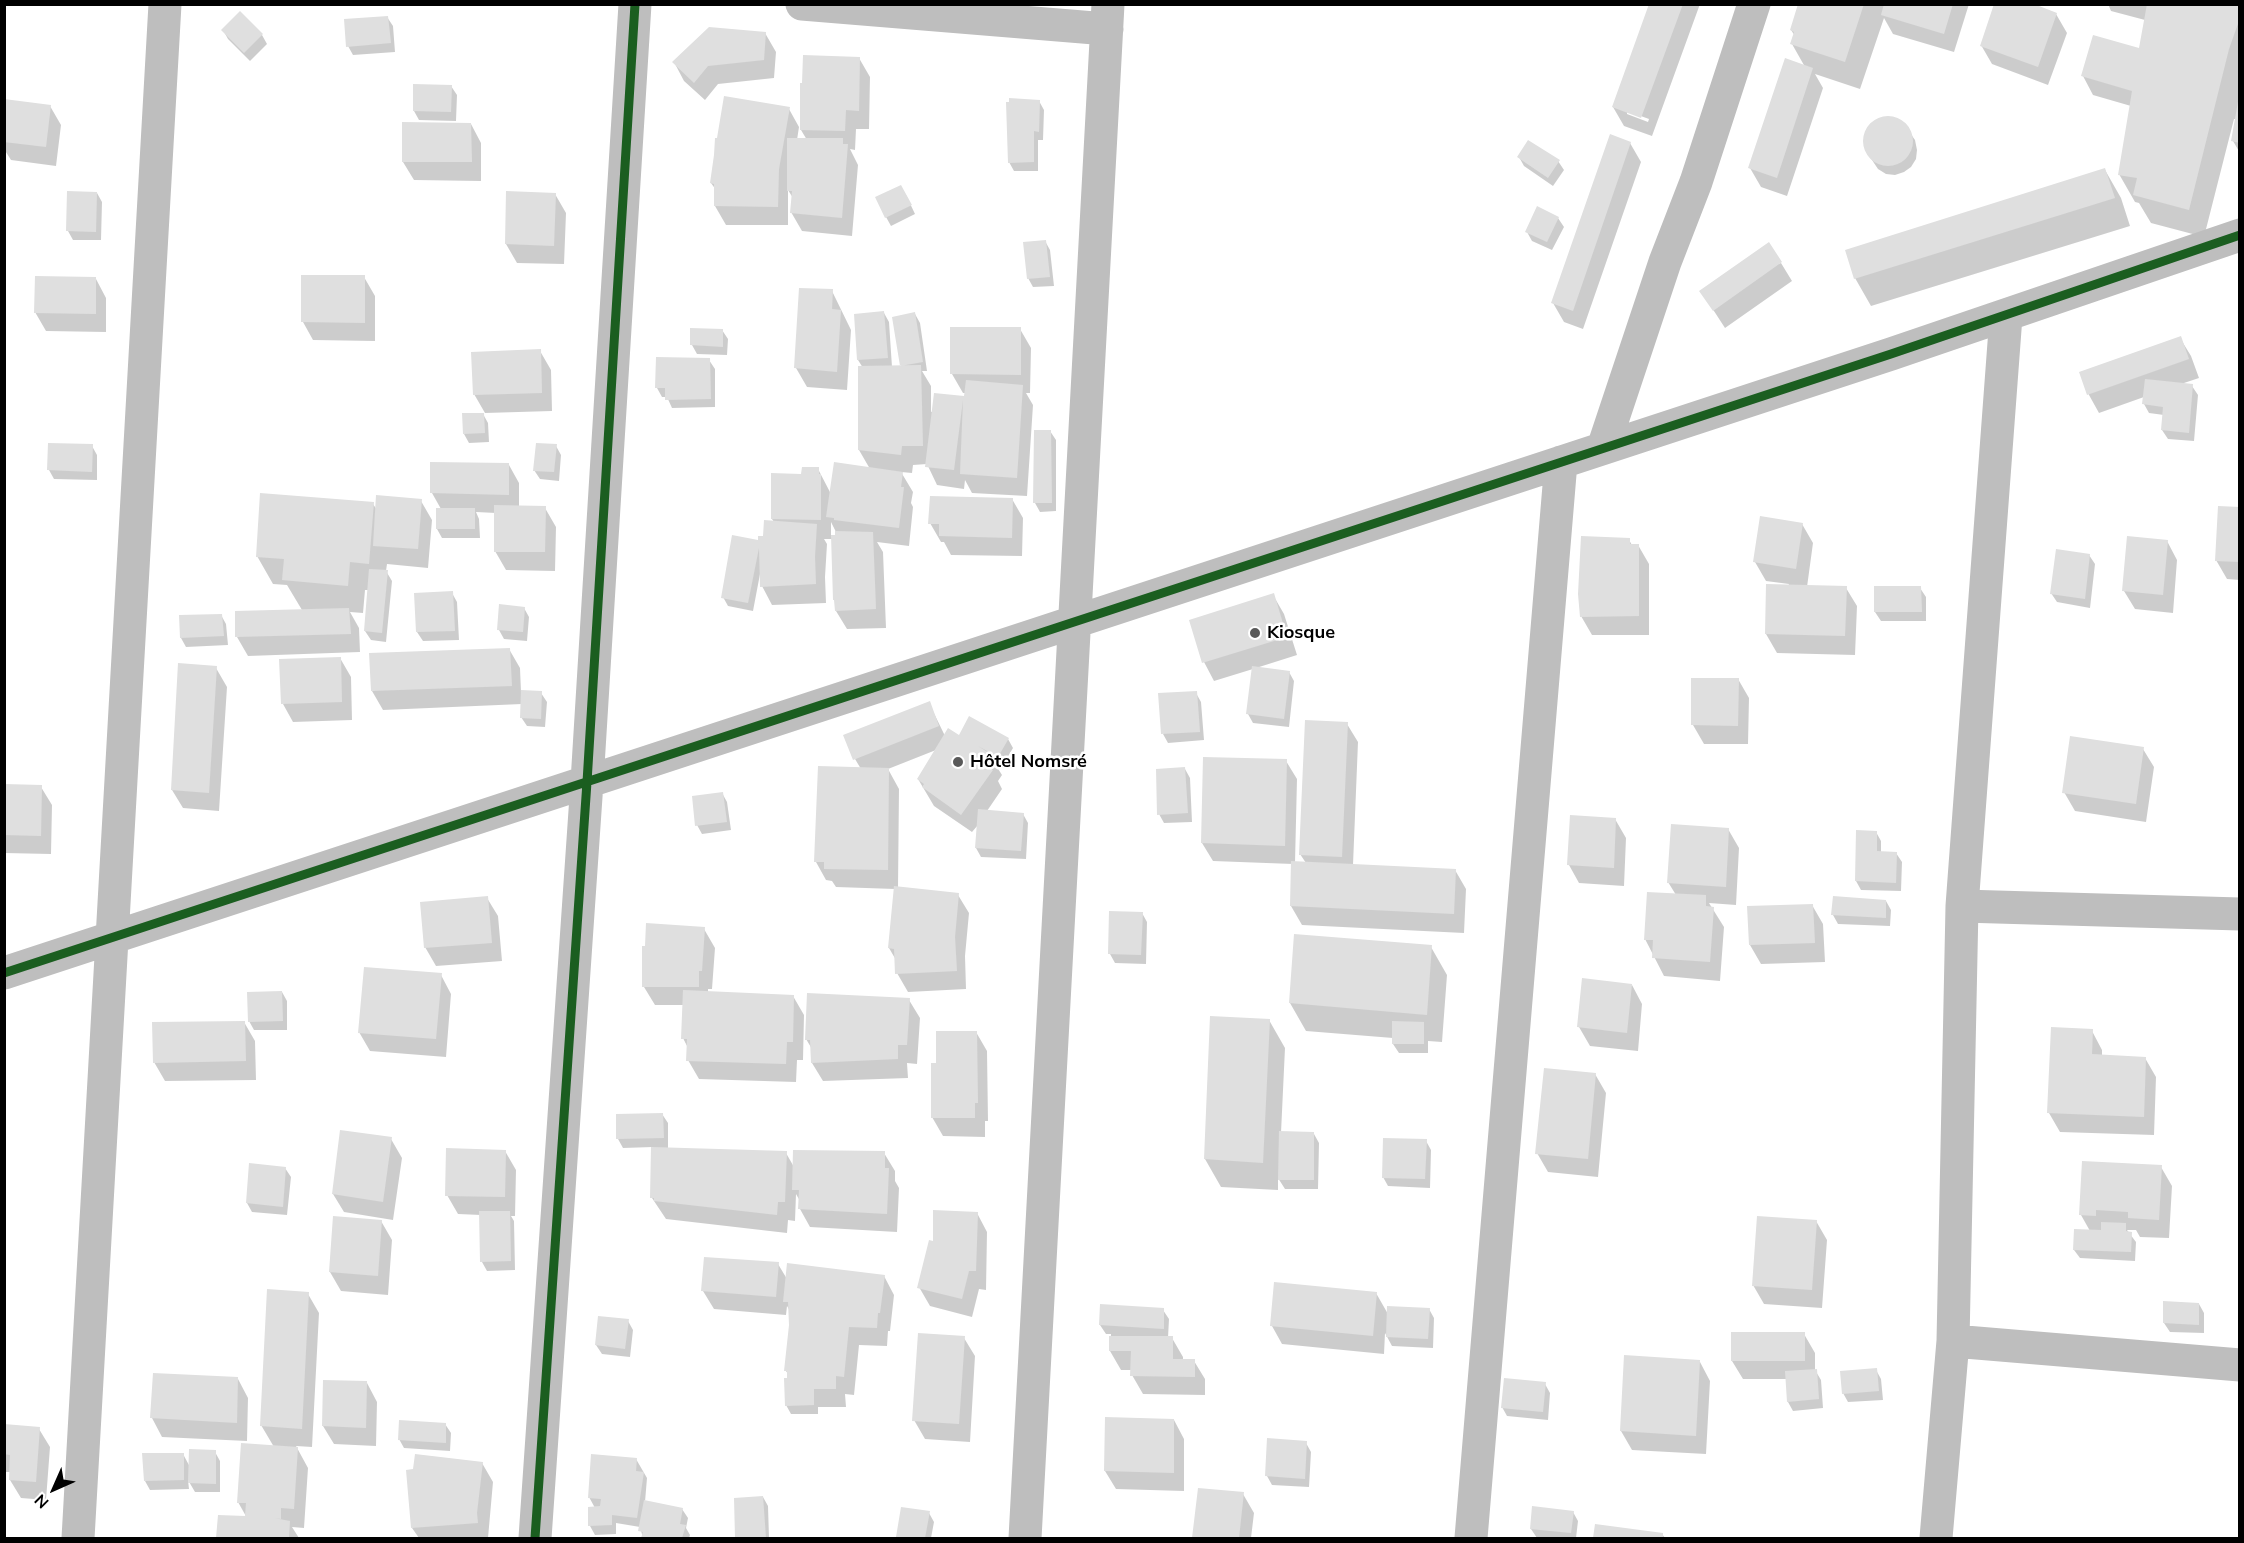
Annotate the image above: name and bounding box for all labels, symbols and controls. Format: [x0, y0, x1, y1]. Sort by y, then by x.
place label: Kiosque [1267, 622, 1335, 644]
marker: Kiosque [1248, 626, 1262, 640]
place label: Hôtel Nomsré [970, 751, 1087, 773]
marker: Hôtel Nomsré [951, 755, 965, 769]
north arrow [24, 1459, 84, 1519]
text: N [30, 1490, 53, 1513]

